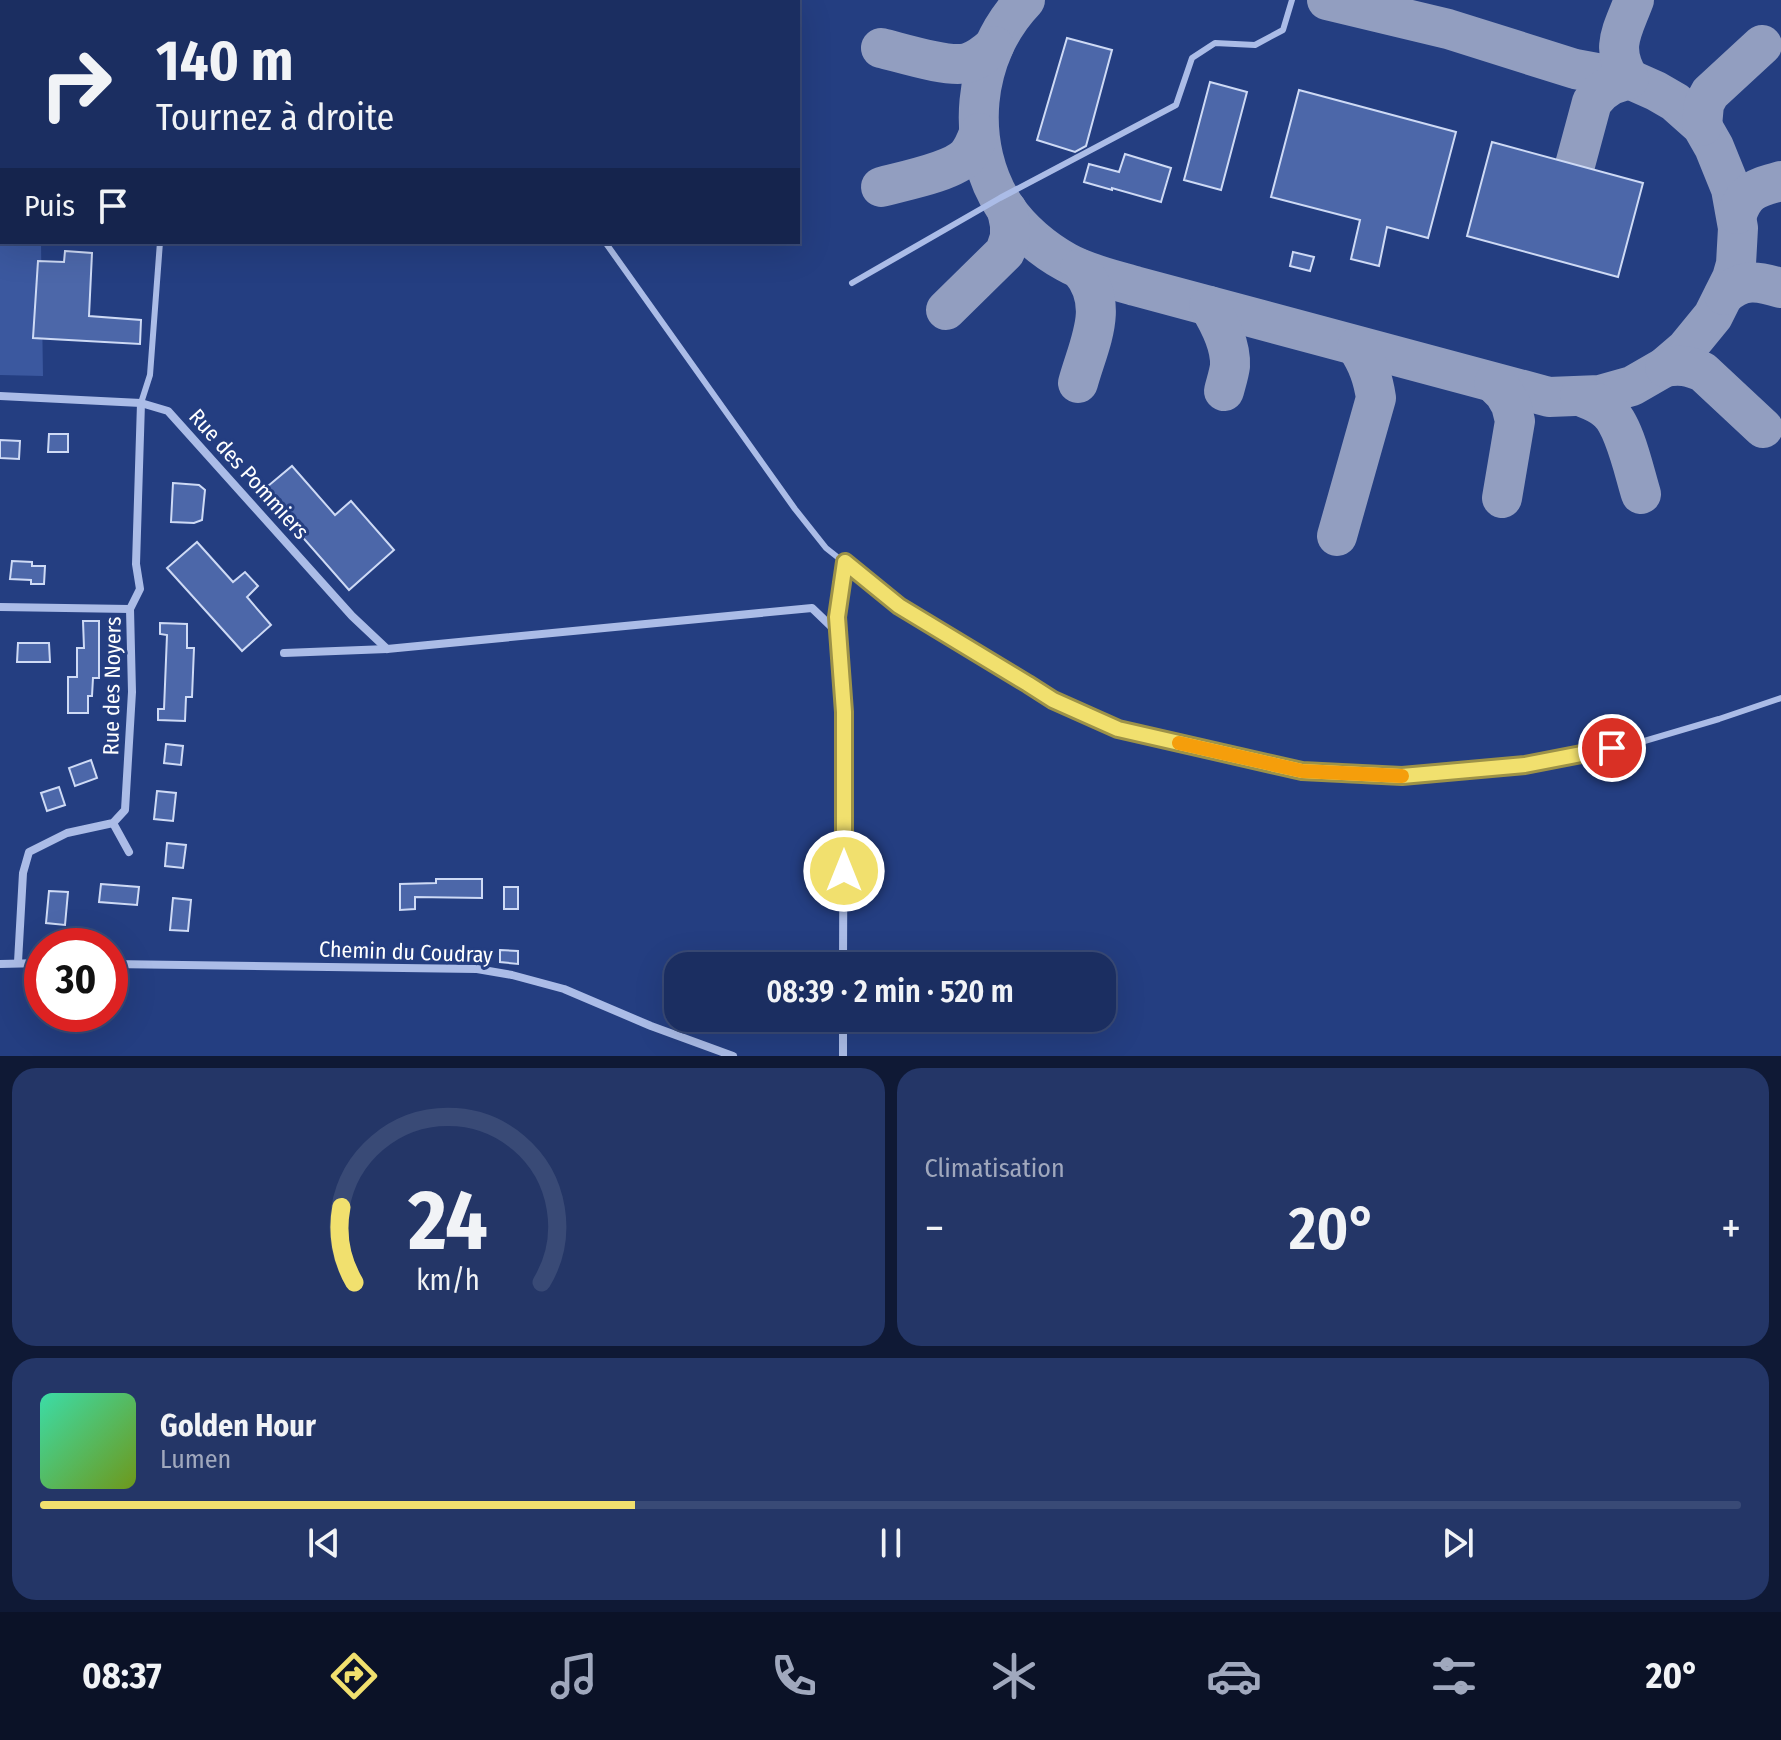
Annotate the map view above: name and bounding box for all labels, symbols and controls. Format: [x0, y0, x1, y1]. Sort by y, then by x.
text: 140 m [156, 28, 293, 95]
icon: right [24, 32, 128, 136]
text: Tournez à droite [156, 96, 394, 140]
icon: arrive [91, 184, 135, 228]
text: Puis [24, 188, 75, 224]
street label: Rue des Pommiers [183, 403, 315, 545]
street label: Rue des Noyers [97, 616, 127, 756]
pin [1578, 714, 1646, 782]
icon: arrive [1590, 726, 1634, 770]
position arrow [802, 829, 886, 913]
speed limit sign: 30 [24, 928, 128, 1032]
street label: Chemin du Coudray [319, 935, 494, 969]
text: 08:39 · 2 min · 520 m [766, 974, 1014, 1010]
text: Climatisation [925, 1153, 1065, 1184]
text: 24 [407, 1171, 488, 1271]
text: 20° [1289, 1193, 1377, 1265]
text: − [925, 1202, 944, 1255]
text: + [1721, 1202, 1741, 1255]
text: km/h [416, 1263, 480, 1298]
text: Golden Hour [160, 1408, 316, 1444]
text: Lumen [160, 1444, 231, 1475]
icon: previous [302, 1521, 346, 1565]
icon: pause [869, 1521, 913, 1565]
icon: next [1436, 1521, 1480, 1565]
icon: directions [326, 1648, 382, 1704]
icon: music [546, 1648, 602, 1704]
icon: phone [766, 1648, 822, 1704]
icon: climate [986, 1648, 1042, 1704]
icon: car [1206, 1648, 1262, 1704]
icon: filters [1426, 1648, 1482, 1704]
text: 08:37 [82, 1654, 162, 1698]
text: 20° [1646, 1654, 1699, 1698]

